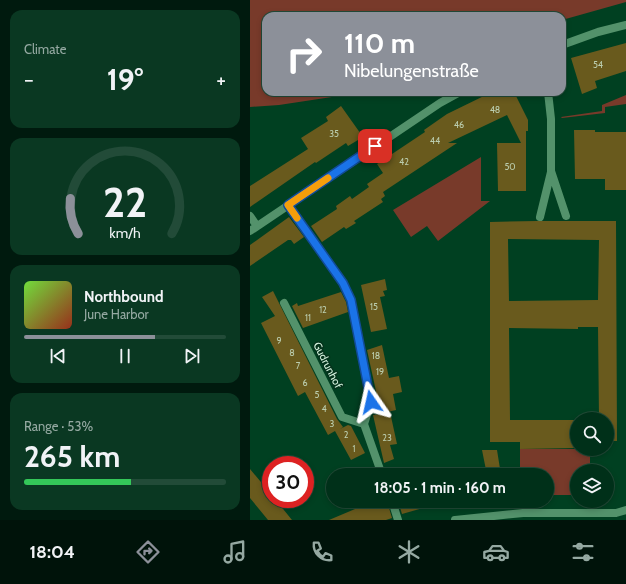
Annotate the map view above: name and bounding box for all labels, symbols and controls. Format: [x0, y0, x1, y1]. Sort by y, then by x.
text: 110 m [344, 26, 415, 60]
icon: right [278, 28, 330, 80]
text: Climate [24, 41, 66, 57]
house number: 54 [593, 59, 603, 70]
text: Nibelungenstraße [344, 60, 479, 82]
text: 19° [107, 61, 143, 98]
text: − [24, 66, 34, 93]
text: + [216, 66, 226, 93]
house number: 48 [490, 104, 500, 115]
house number: 46 [454, 119, 464, 130]
house number: 35 [329, 128, 339, 139]
pin [358, 129, 392, 163]
icon: arrive [364, 135, 386, 157]
house number: 44 [430, 135, 440, 146]
house number: 42 [399, 156, 409, 167]
house number: 50 [504, 161, 516, 172]
text: 22 [103, 177, 147, 227]
text: km/h [109, 224, 141, 242]
text: Northbound [84, 288, 164, 306]
house number: 15 [370, 301, 378, 312]
house number: 12 [319, 304, 327, 315]
text: June Harbor [84, 306, 149, 322]
house number: 11 [305, 312, 311, 323]
house number: 9 [276, 335, 282, 346]
street label: Gudrunhof [310, 339, 346, 391]
icon: previous [47, 345, 69, 367]
icon: pause [114, 345, 136, 367]
icon: next [181, 345, 203, 367]
house number: 8 [289, 347, 295, 358]
house number: 18 [372, 350, 380, 361]
house number: 7 [296, 360, 301, 371]
house number: 19 [376, 366, 384, 377]
house number: 6 [302, 377, 308, 388]
position arrow [350, 381, 392, 423]
house number: 5 [315, 389, 320, 400]
house number: 4 [321, 403, 327, 414]
map controls [570, 412, 614, 508]
button: search [570, 412, 614, 456]
text: Range · 53% [24, 418, 93, 434]
house number: 3 [330, 418, 335, 429]
house number: 2 [344, 429, 349, 440]
house number: 23 [382, 432, 392, 443]
text: 265 km [24, 438, 120, 475]
house number: 1 [353, 443, 356, 454]
speed limit sign: 30 [262, 456, 314, 508]
button: layers [570, 464, 614, 508]
text: 18:05 · 1 min · 160 m [374, 479, 506, 497]
icon: directions [134, 538, 162, 566]
icon: music [221, 538, 249, 566]
icon: phone [308, 538, 336, 566]
icon: climate [395, 538, 423, 566]
icon: car [482, 538, 510, 566]
icon: filters [569, 538, 597, 566]
text: 18:04 [29, 541, 75, 563]

